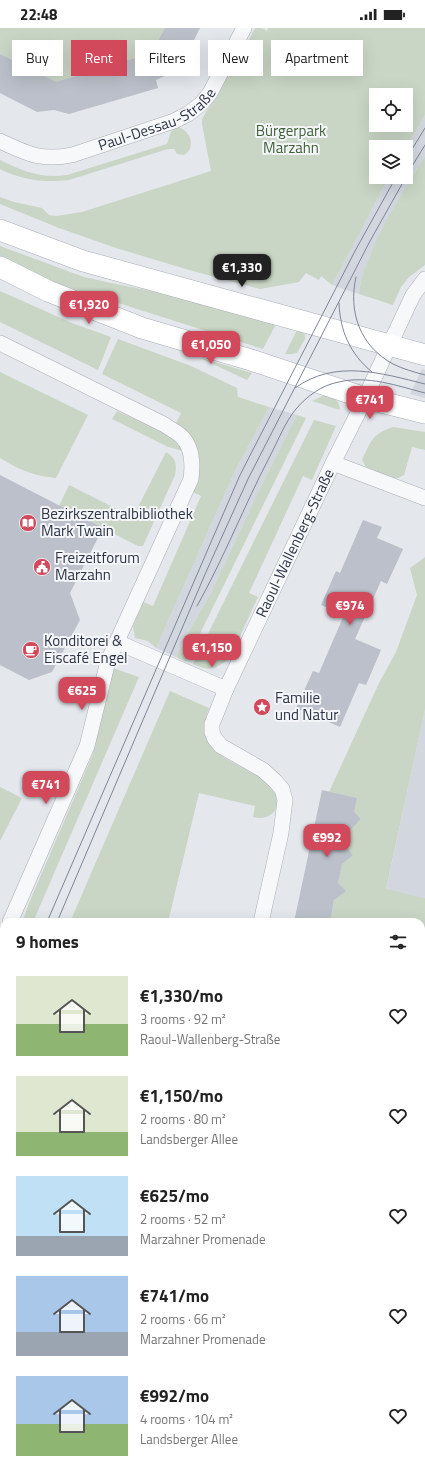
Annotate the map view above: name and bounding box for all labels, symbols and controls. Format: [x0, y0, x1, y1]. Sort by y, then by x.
text: 22:48 [20, 3, 57, 26]
chip: Buy [12, 40, 63, 76]
chip: Rent [71, 40, 127, 76]
chip: Filters [135, 40, 200, 76]
chip: New [208, 40, 263, 76]
chip: Apartment [271, 40, 363, 76]
street label: Paul-Dessau-Straße [95, 84, 222, 157]
map controls [369, 88, 413, 184]
button: locate [369, 88, 413, 132]
park label: Bürgerpark Marzahn [256, 119, 326, 159]
button: layers [369, 140, 413, 184]
pin: €1,330 [209, 254, 275, 288]
text: €1,330 [222, 257, 262, 277]
pin: €1,920 [56, 291, 122, 325]
text: €1,920 [69, 294, 109, 314]
pin: €1,050 [178, 331, 244, 365]
text: €1,050 [191, 334, 231, 354]
pin: €741 [346, 386, 394, 420]
text: €741 [355, 389, 385, 409]
street label: Raoul-Wallenberg-Straße [250, 465, 340, 621]
place label: Bezirkszentralbibliothek Mark Twain [41, 502, 193, 542]
library icon: Bezirkszentralbibliothek Mark Twain [18, 513, 38, 533]
place label: Freizeitforum Marzahn [55, 546, 140, 586]
public building icon: Freizeitforum Marzahn [32, 557, 52, 577]
pin: €974 [326, 592, 374, 626]
text: €974 [335, 595, 365, 615]
place label: Konditorei & Eiscafé Engel [44, 629, 127, 669]
pin: €1,150 [179, 634, 245, 668]
text: €1,150 [192, 637, 232, 657]
cafe icon: Konditorei & Eiscafé Engel [21, 640, 41, 660]
pin: €625 [58, 677, 106, 711]
text: €625 [67, 680, 97, 700]
place label: Familie und Natur [275, 686, 338, 726]
place icon: Familie und Natur [252, 697, 272, 717]
pin: €741 [22, 771, 70, 805]
text: €741 [31, 774, 61, 794]
pin: €992 [303, 824, 351, 858]
text: €992 [312, 827, 342, 847]
text: 9 homes [16, 929, 79, 955]
icon: filters [387, 931, 409, 953]
text: €1,330/mo [140, 983, 223, 1009]
icon: home [48, 992, 96, 1040]
icon: heart [387, 1005, 409, 1027]
text: 3 rooms · 92 m² [140, 1009, 226, 1029]
text: Raoul-Wallenberg-Straße [140, 1029, 280, 1049]
text: €1,150/mo [140, 1083, 223, 1109]
icon: home [48, 1092, 96, 1140]
icon: heart [387, 1105, 409, 1127]
text: 2 rooms · 80 m² [140, 1109, 226, 1129]
text: Landsberger Allee [140, 1129, 238, 1149]
text: €625/mo [140, 1183, 209, 1209]
icon: home [48, 1192, 96, 1240]
icon: heart [387, 1205, 409, 1227]
text: 2 rooms · 52 m² [140, 1209, 226, 1229]
text: Marzahner Promenade [140, 1229, 266, 1249]
text: €741/mo [140, 1283, 209, 1309]
icon: home [48, 1292, 96, 1340]
icon: heart [387, 1305, 409, 1327]
text: 2 rooms · 66 m² [140, 1309, 226, 1329]
text: Marzahner Promenade [140, 1329, 266, 1349]
text: €992/mo [140, 1383, 209, 1409]
icon: home [48, 1392, 96, 1440]
icon: heart [387, 1405, 409, 1427]
text: 4 rooms · 104 m² [140, 1409, 233, 1429]
text: Landsberger Allee [140, 1429, 238, 1449]

